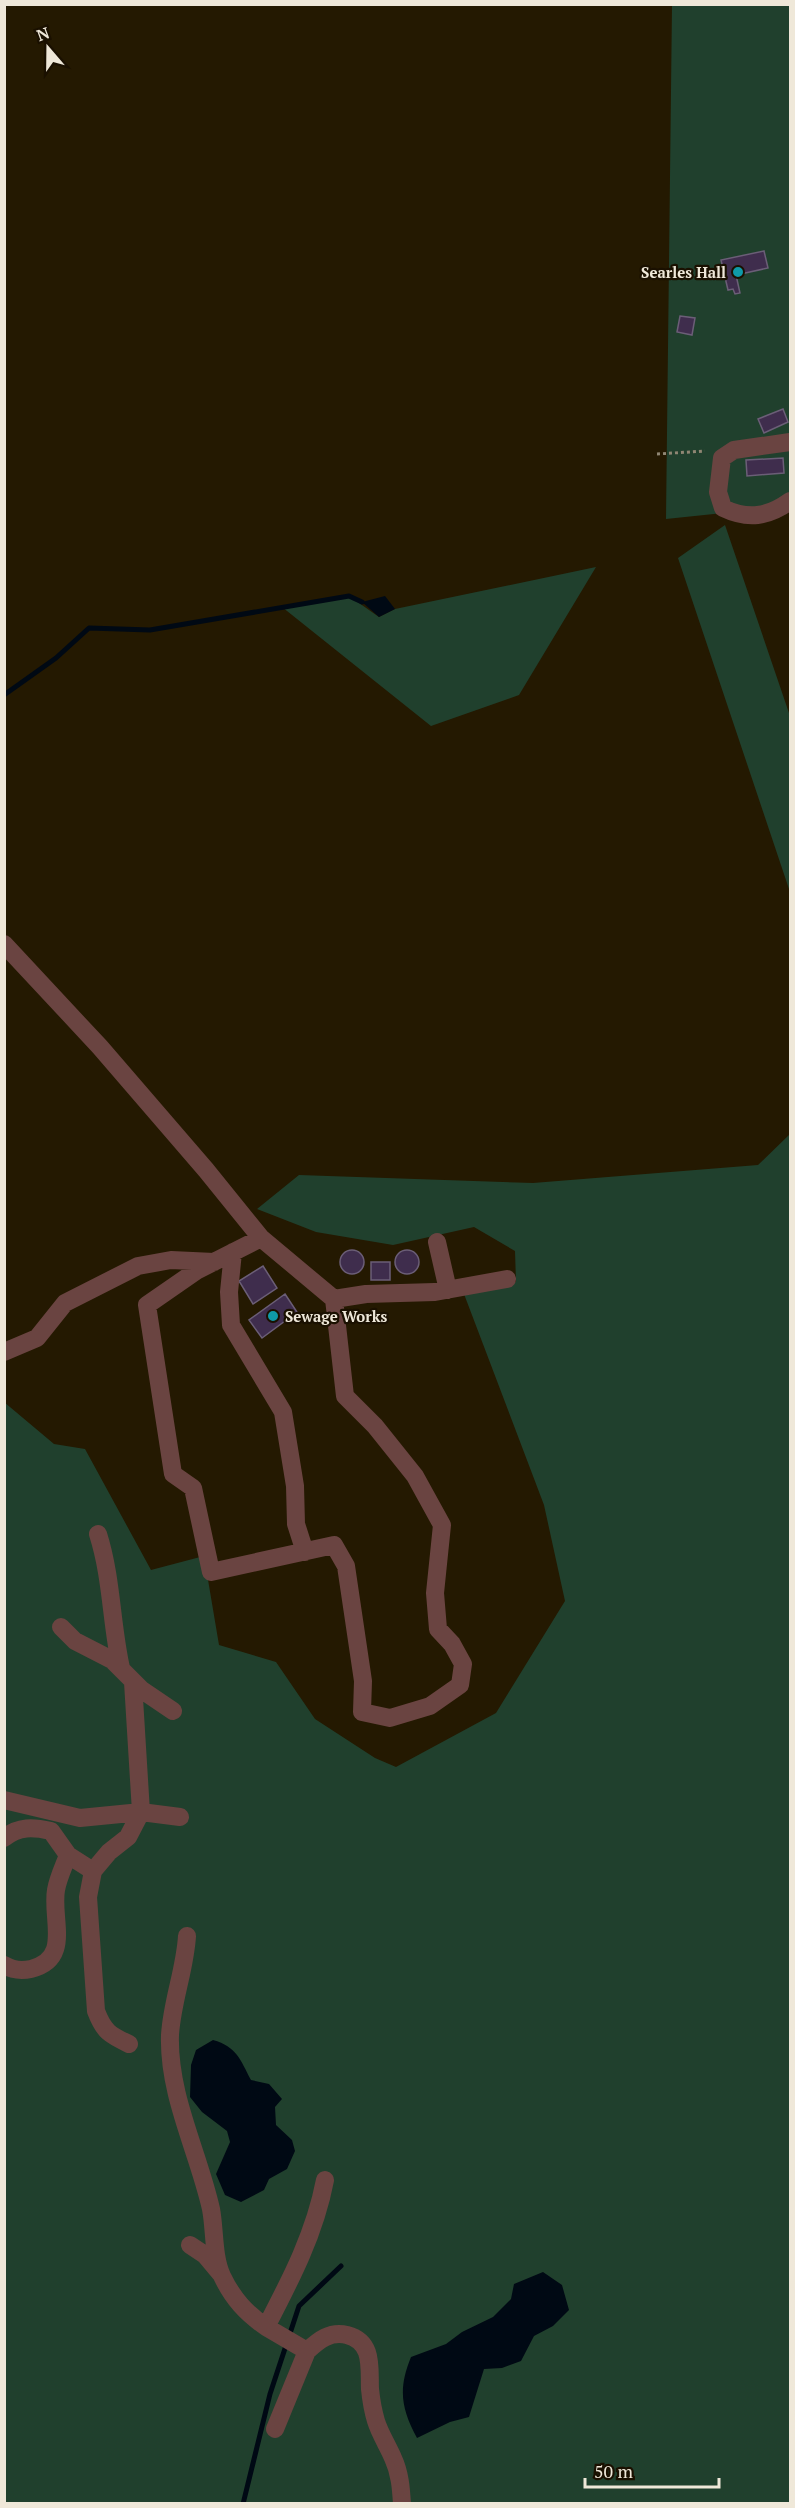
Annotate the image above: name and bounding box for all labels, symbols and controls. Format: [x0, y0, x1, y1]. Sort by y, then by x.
north arrow [18, 18, 78, 78]
text: N [33, 21, 52, 46]
place label: Searles Hall [641, 262, 726, 282]
marker: Searles Hall [731, 265, 745, 279]
place label: Sewage Works [285, 1306, 387, 1326]
marker: Sewage Works [266, 1309, 280, 1323]
scale bar [585, 2451, 718, 2489]
text: 50 m [594, 2459, 634, 2483]

